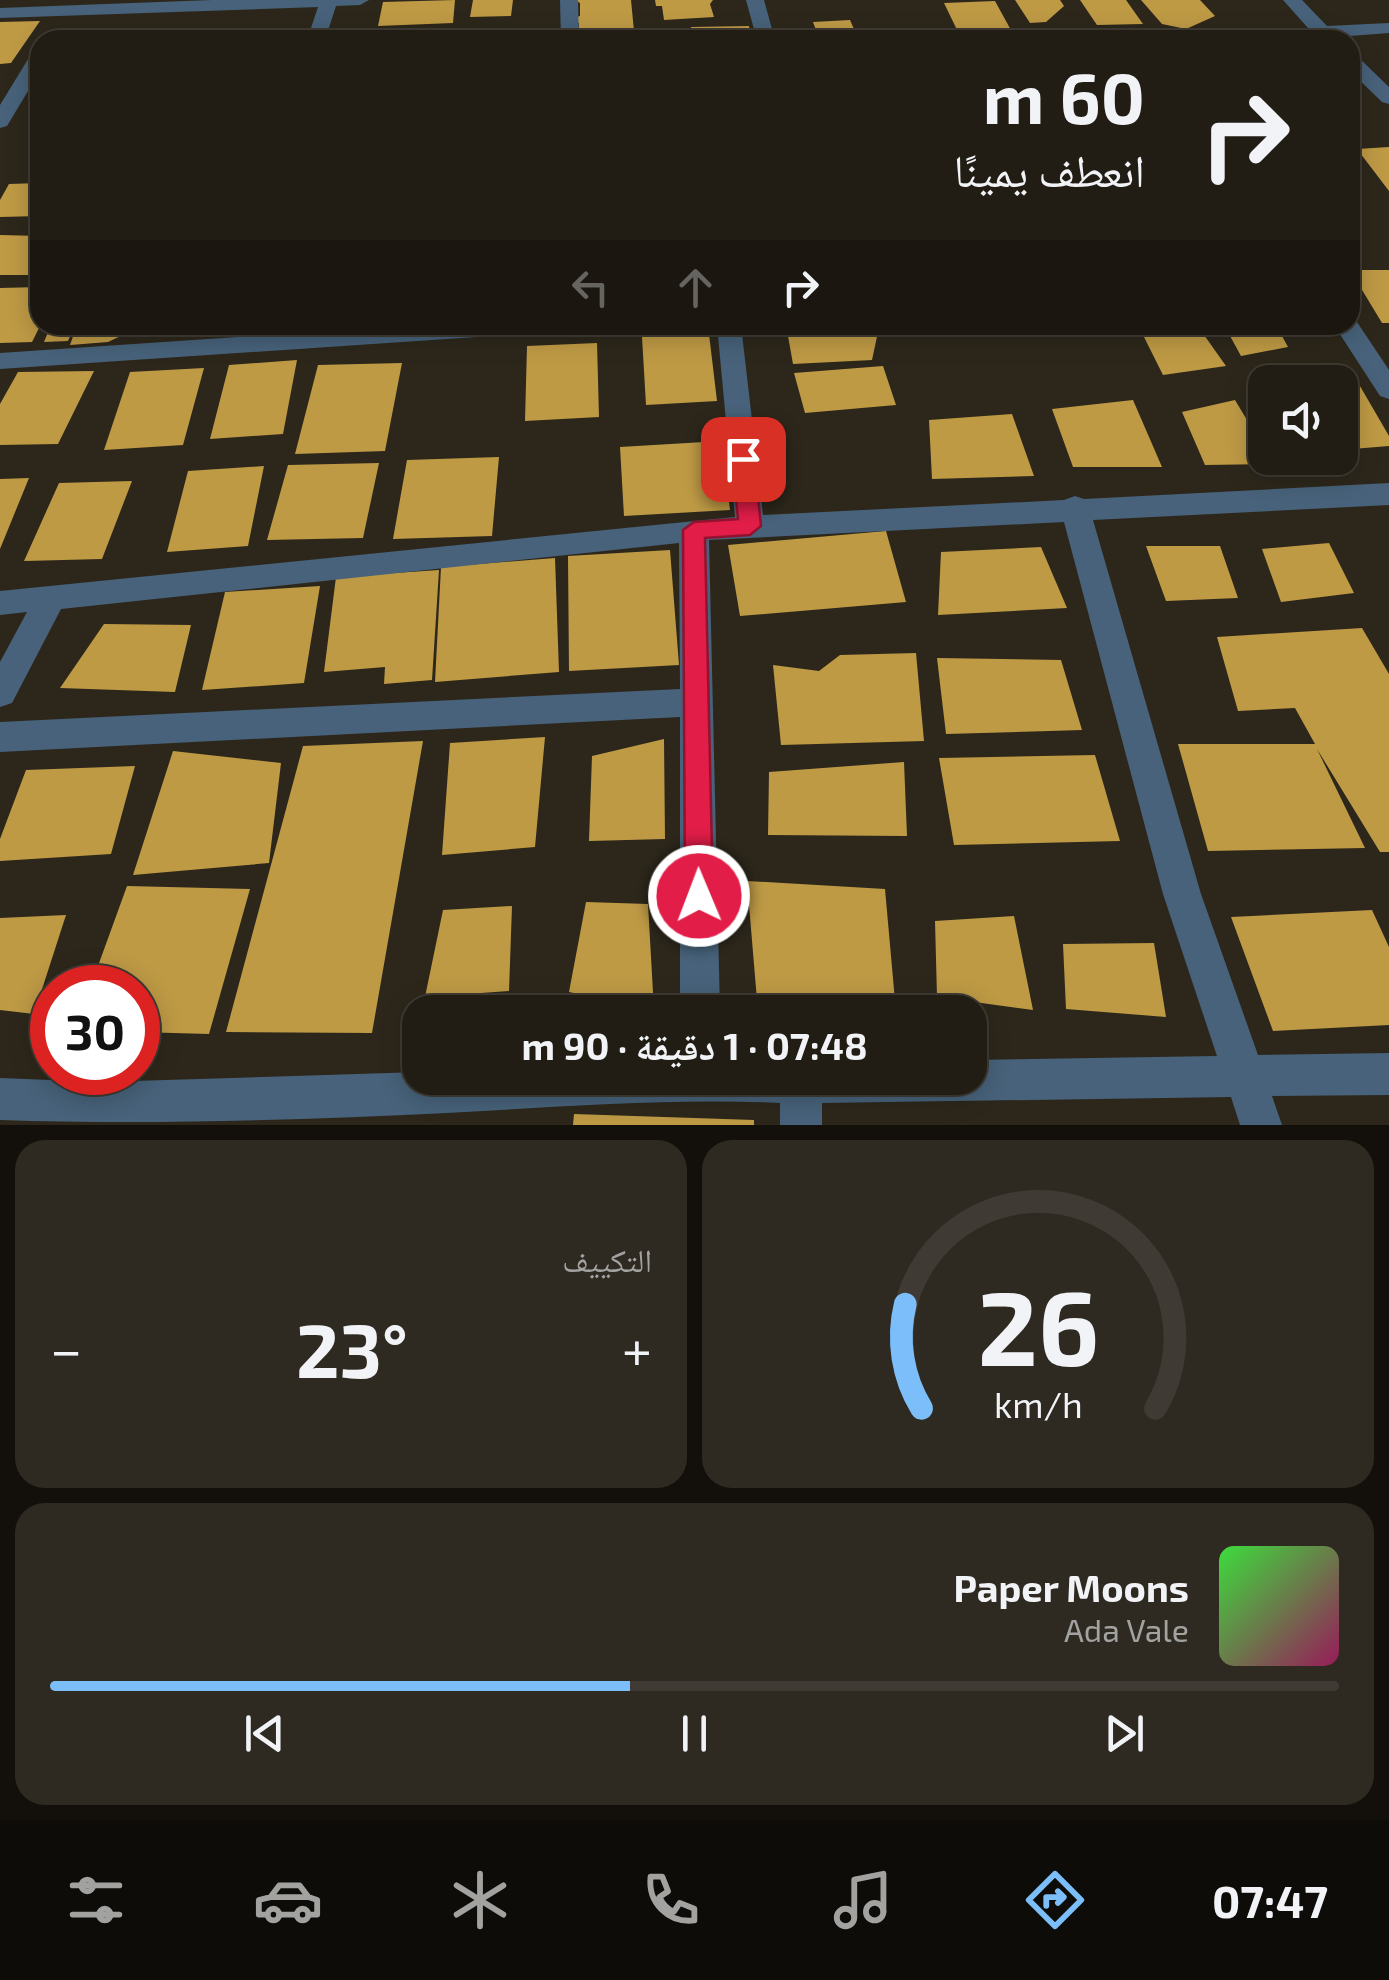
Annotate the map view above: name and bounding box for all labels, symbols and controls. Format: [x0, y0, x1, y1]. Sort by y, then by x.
text: 60 m [983, 54, 1145, 138]
icon: right [1180, 70, 1310, 200]
text: انعطف يمينًا [953, 142, 1145, 196]
icon: left [563, 260, 618, 315]
icon: ahead [668, 260, 723, 315]
icon: right [773, 260, 828, 315]
map controls [1248, 365, 1358, 475]
button: sound [1248, 365, 1358, 475]
pin [701, 417, 786, 502]
icon: arrive [716, 432, 771, 487]
position arrow [647, 844, 751, 948]
speed limit sign: 30 [30, 965, 160, 1095]
text: 07:48 · 1 دقيقة · 90 m [521, 1022, 868, 1068]
text: التكييف [562, 1240, 652, 1278]
text: 26 [977, 1262, 1099, 1387]
text: 23° [296, 1303, 408, 1393]
text: − [50, 1315, 82, 1381]
text: + [622, 1315, 652, 1381]
text: km/h [994, 1382, 1082, 1425]
text: Paper Moons [953, 1564, 1189, 1610]
text: Ada Vale [1064, 1610, 1189, 1648]
icon: previous [237, 1706, 292, 1761]
icon: pause [667, 1706, 722, 1761]
icon: next [1097, 1706, 1152, 1761]
icon: filters [61, 1865, 131, 1935]
icon: car [253, 1865, 323, 1935]
icon: climate [445, 1865, 515, 1935]
icon: phone [636, 1865, 706, 1935]
icon: music [828, 1865, 898, 1935]
icon: directions [1020, 1865, 1090, 1935]
text: 07:47 [1212, 1873, 1328, 1927]

